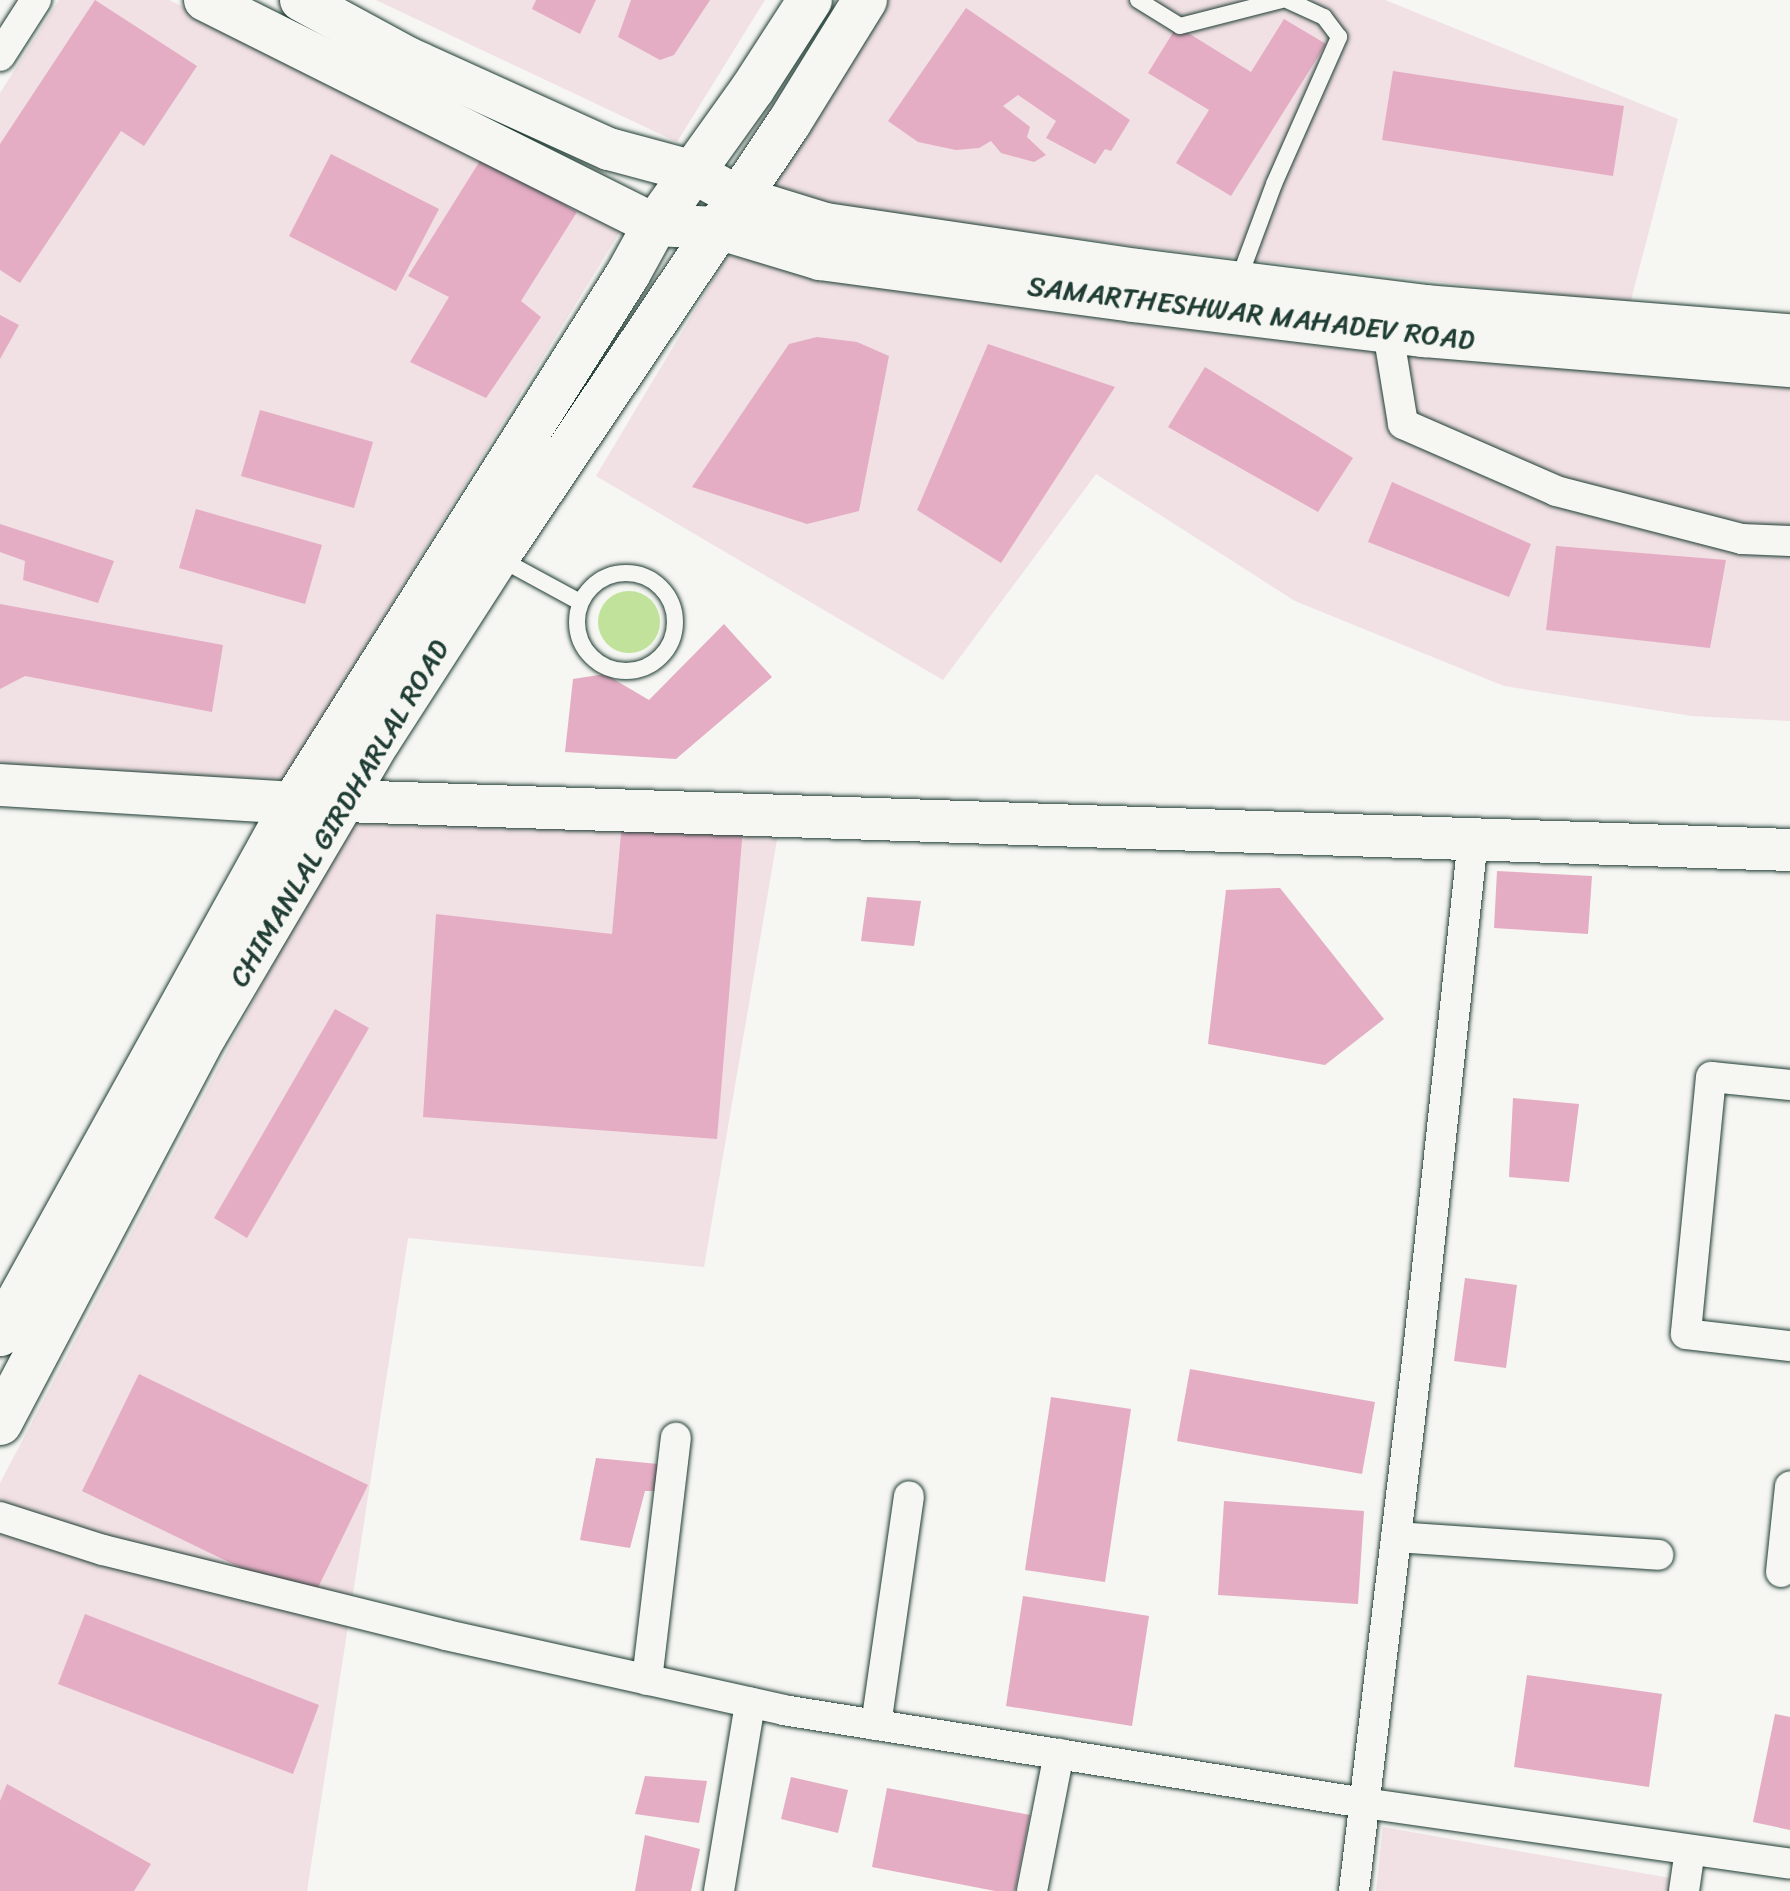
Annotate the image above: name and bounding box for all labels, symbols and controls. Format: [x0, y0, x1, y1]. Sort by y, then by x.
street label: SAMARTHESHWAR MAHADEV ROAD [1025, 269, 1477, 357]
street label: CHIMANLAL GIRDHARLAL ROAD [222, 633, 456, 993]

